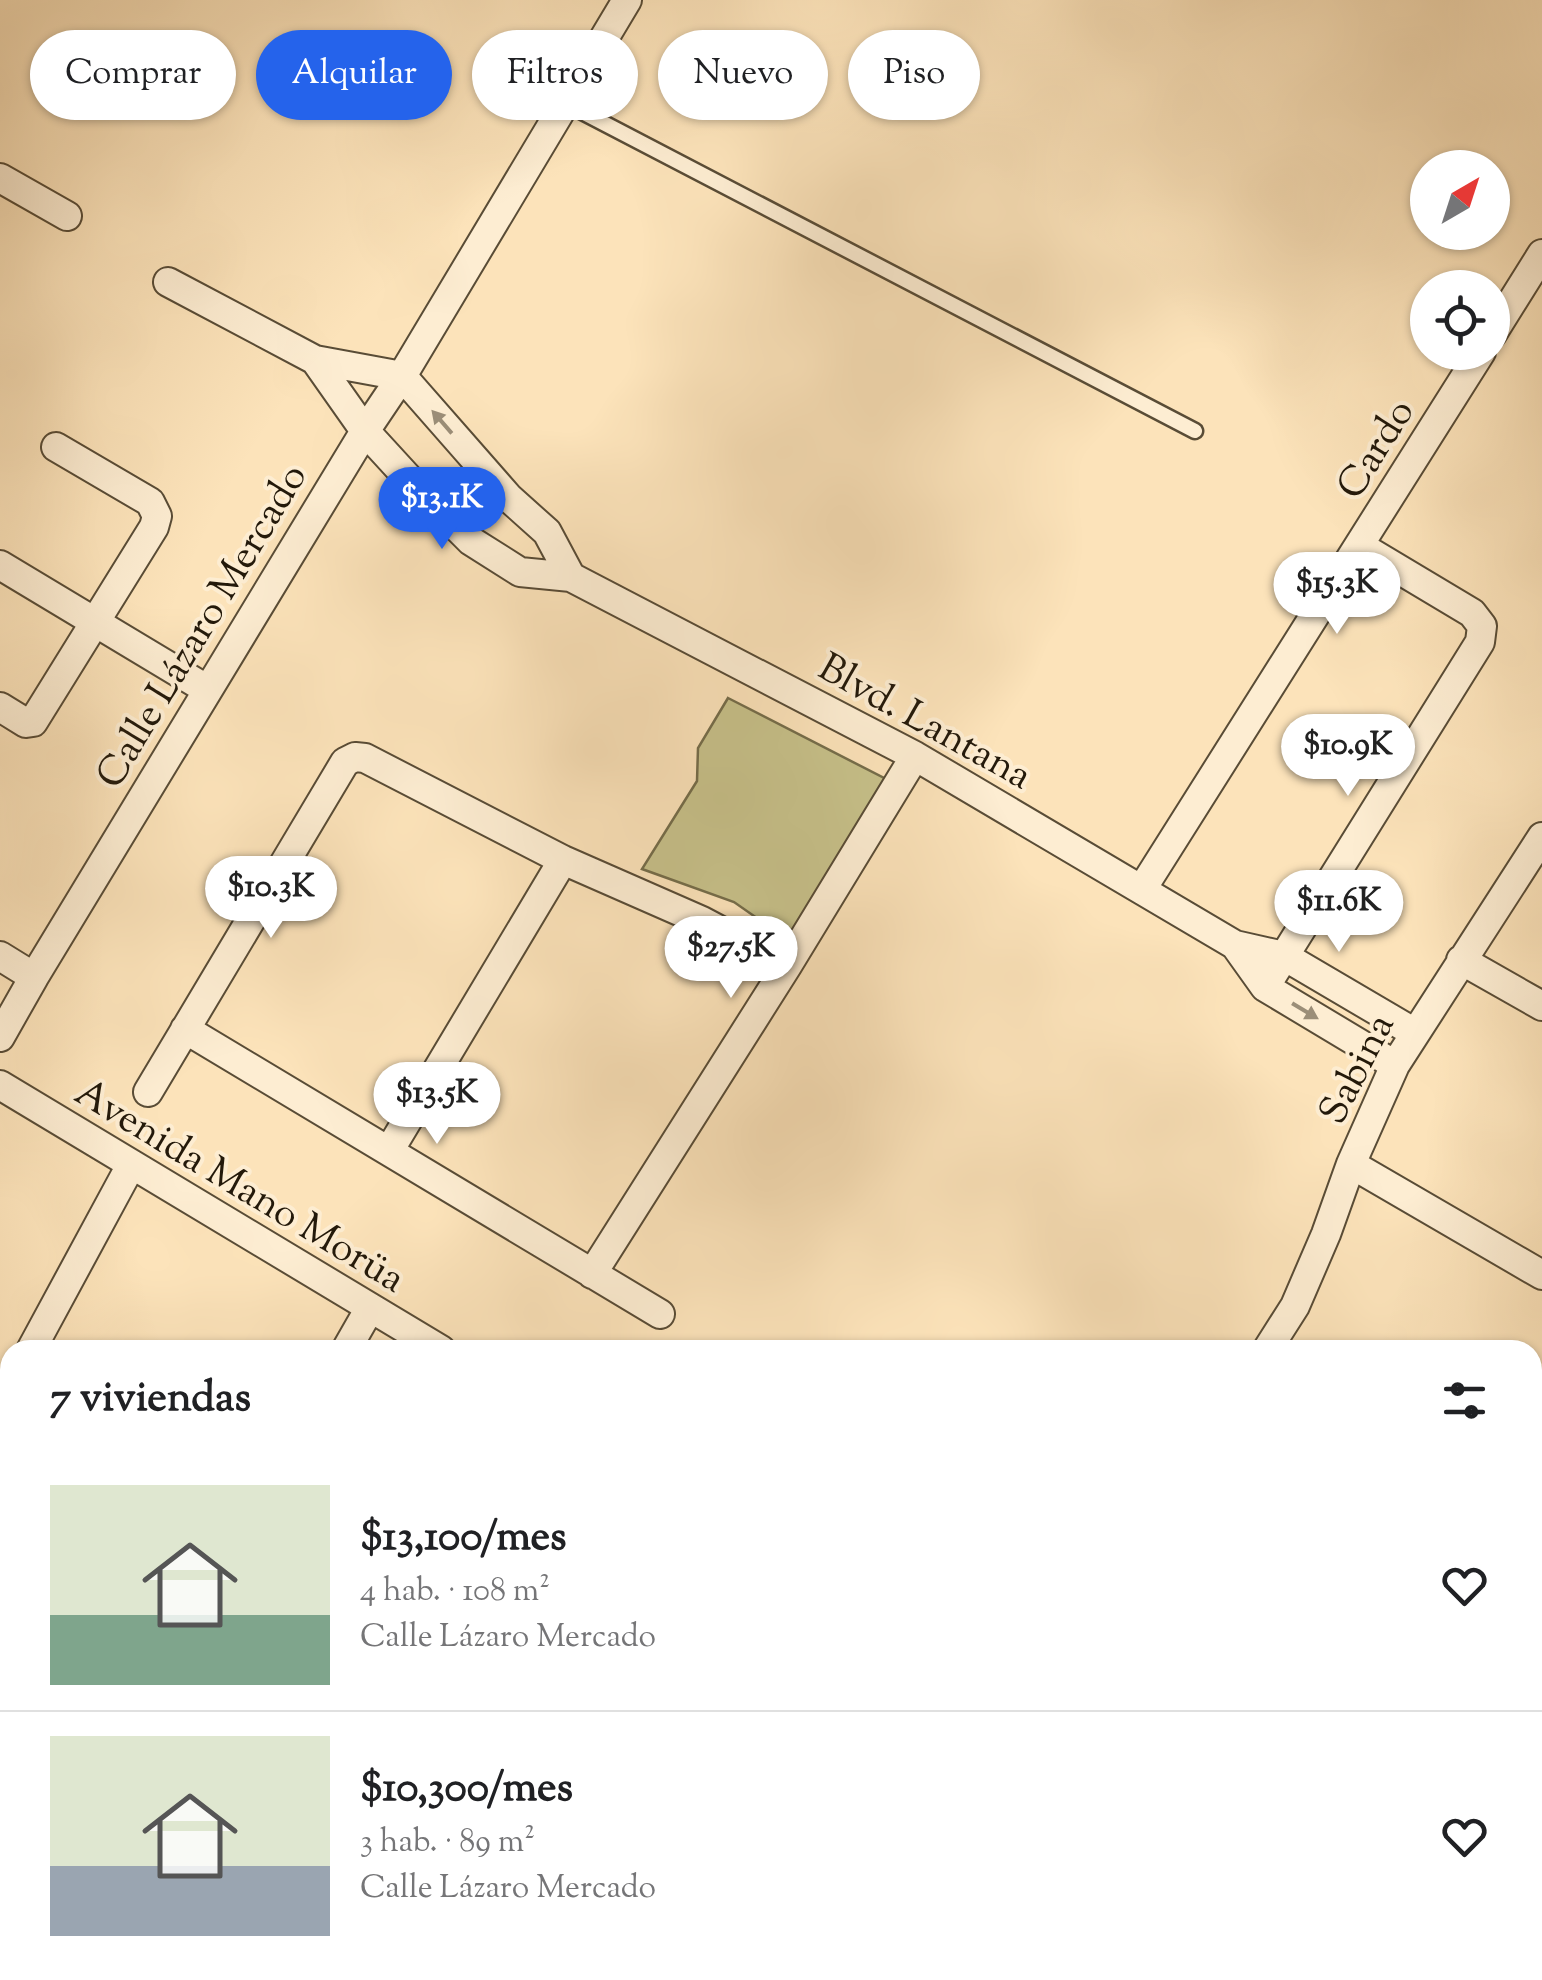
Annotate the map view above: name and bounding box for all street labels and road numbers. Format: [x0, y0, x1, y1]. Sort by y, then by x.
street label: Cardo [1325, 389, 1431, 512]
street label: Calle Lázaro Mercado [84, 454, 324, 801]
street label: Blvd. Lantana [806, 642, 1041, 806]
street label: Sabina [1307, 1005, 1411, 1135]
street label: Avenida Mano Morüa [63, 1066, 415, 1309]

